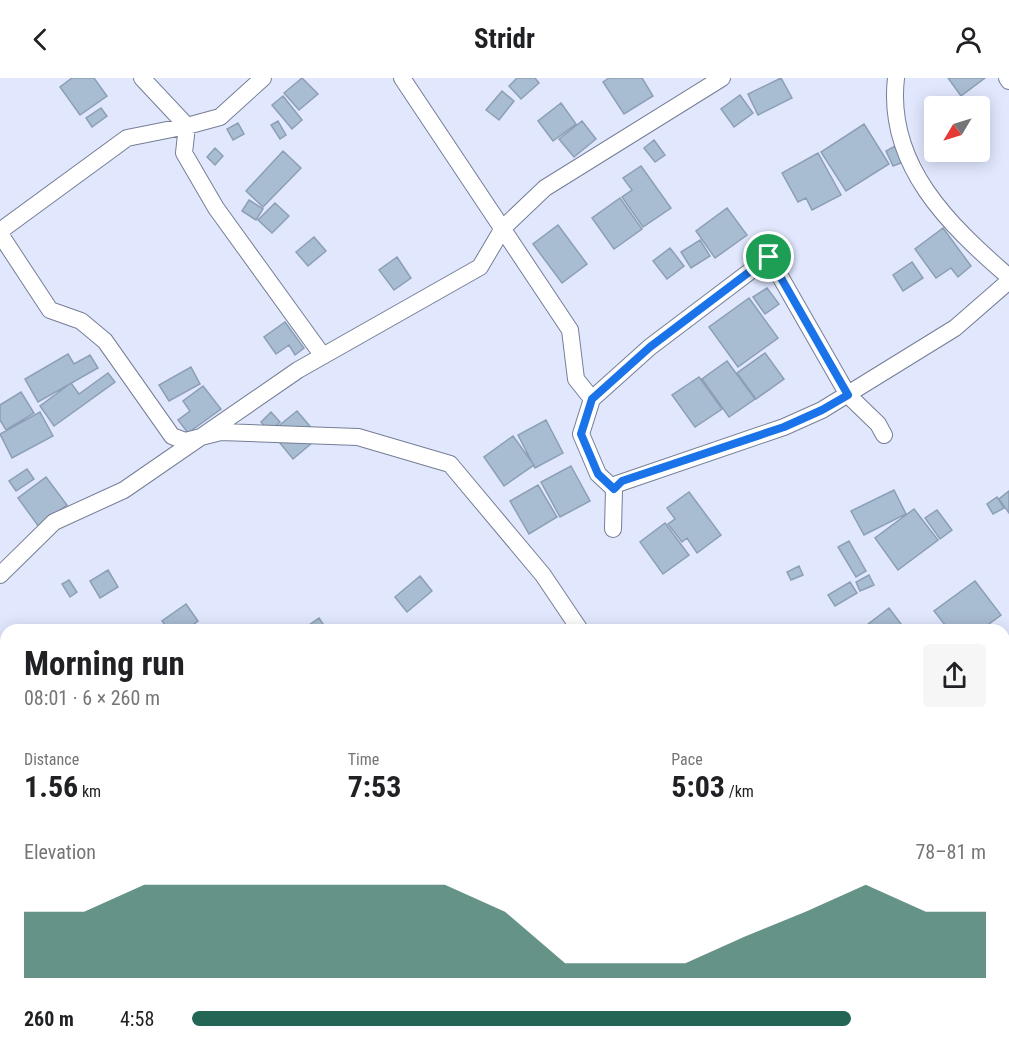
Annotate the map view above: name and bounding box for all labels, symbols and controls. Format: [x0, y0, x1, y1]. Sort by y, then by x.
icon: back [24, 23, 57, 56]
text: Stridr [474, 23, 535, 55]
icon: person [952, 23, 985, 56]
north arrow [924, 96, 990, 162]
map controls [924, 96, 990, 162]
pin [743, 231, 794, 282]
icon: arrive [752, 240, 785, 273]
text: Morning run [24, 644, 185, 683]
button: share [923, 644, 986, 707]
text: 08:01 · 6 × 260 m [24, 686, 160, 710]
text: Distance [24, 750, 79, 769]
text: Time [348, 750, 379, 769]
text: Pace [671, 750, 703, 769]
text: 1.56 [24, 769, 78, 804]
text: 7:53 [348, 769, 401, 804]
text: 5:03 [671, 769, 725, 804]
text: km [78, 782, 101, 801]
text: /km [725, 782, 754, 801]
text: Elevation [24, 840, 96, 864]
text: 78–81 m [915, 840, 986, 864]
text: 260 m [24, 1007, 74, 1031]
text: 4:58 [120, 1007, 154, 1031]

